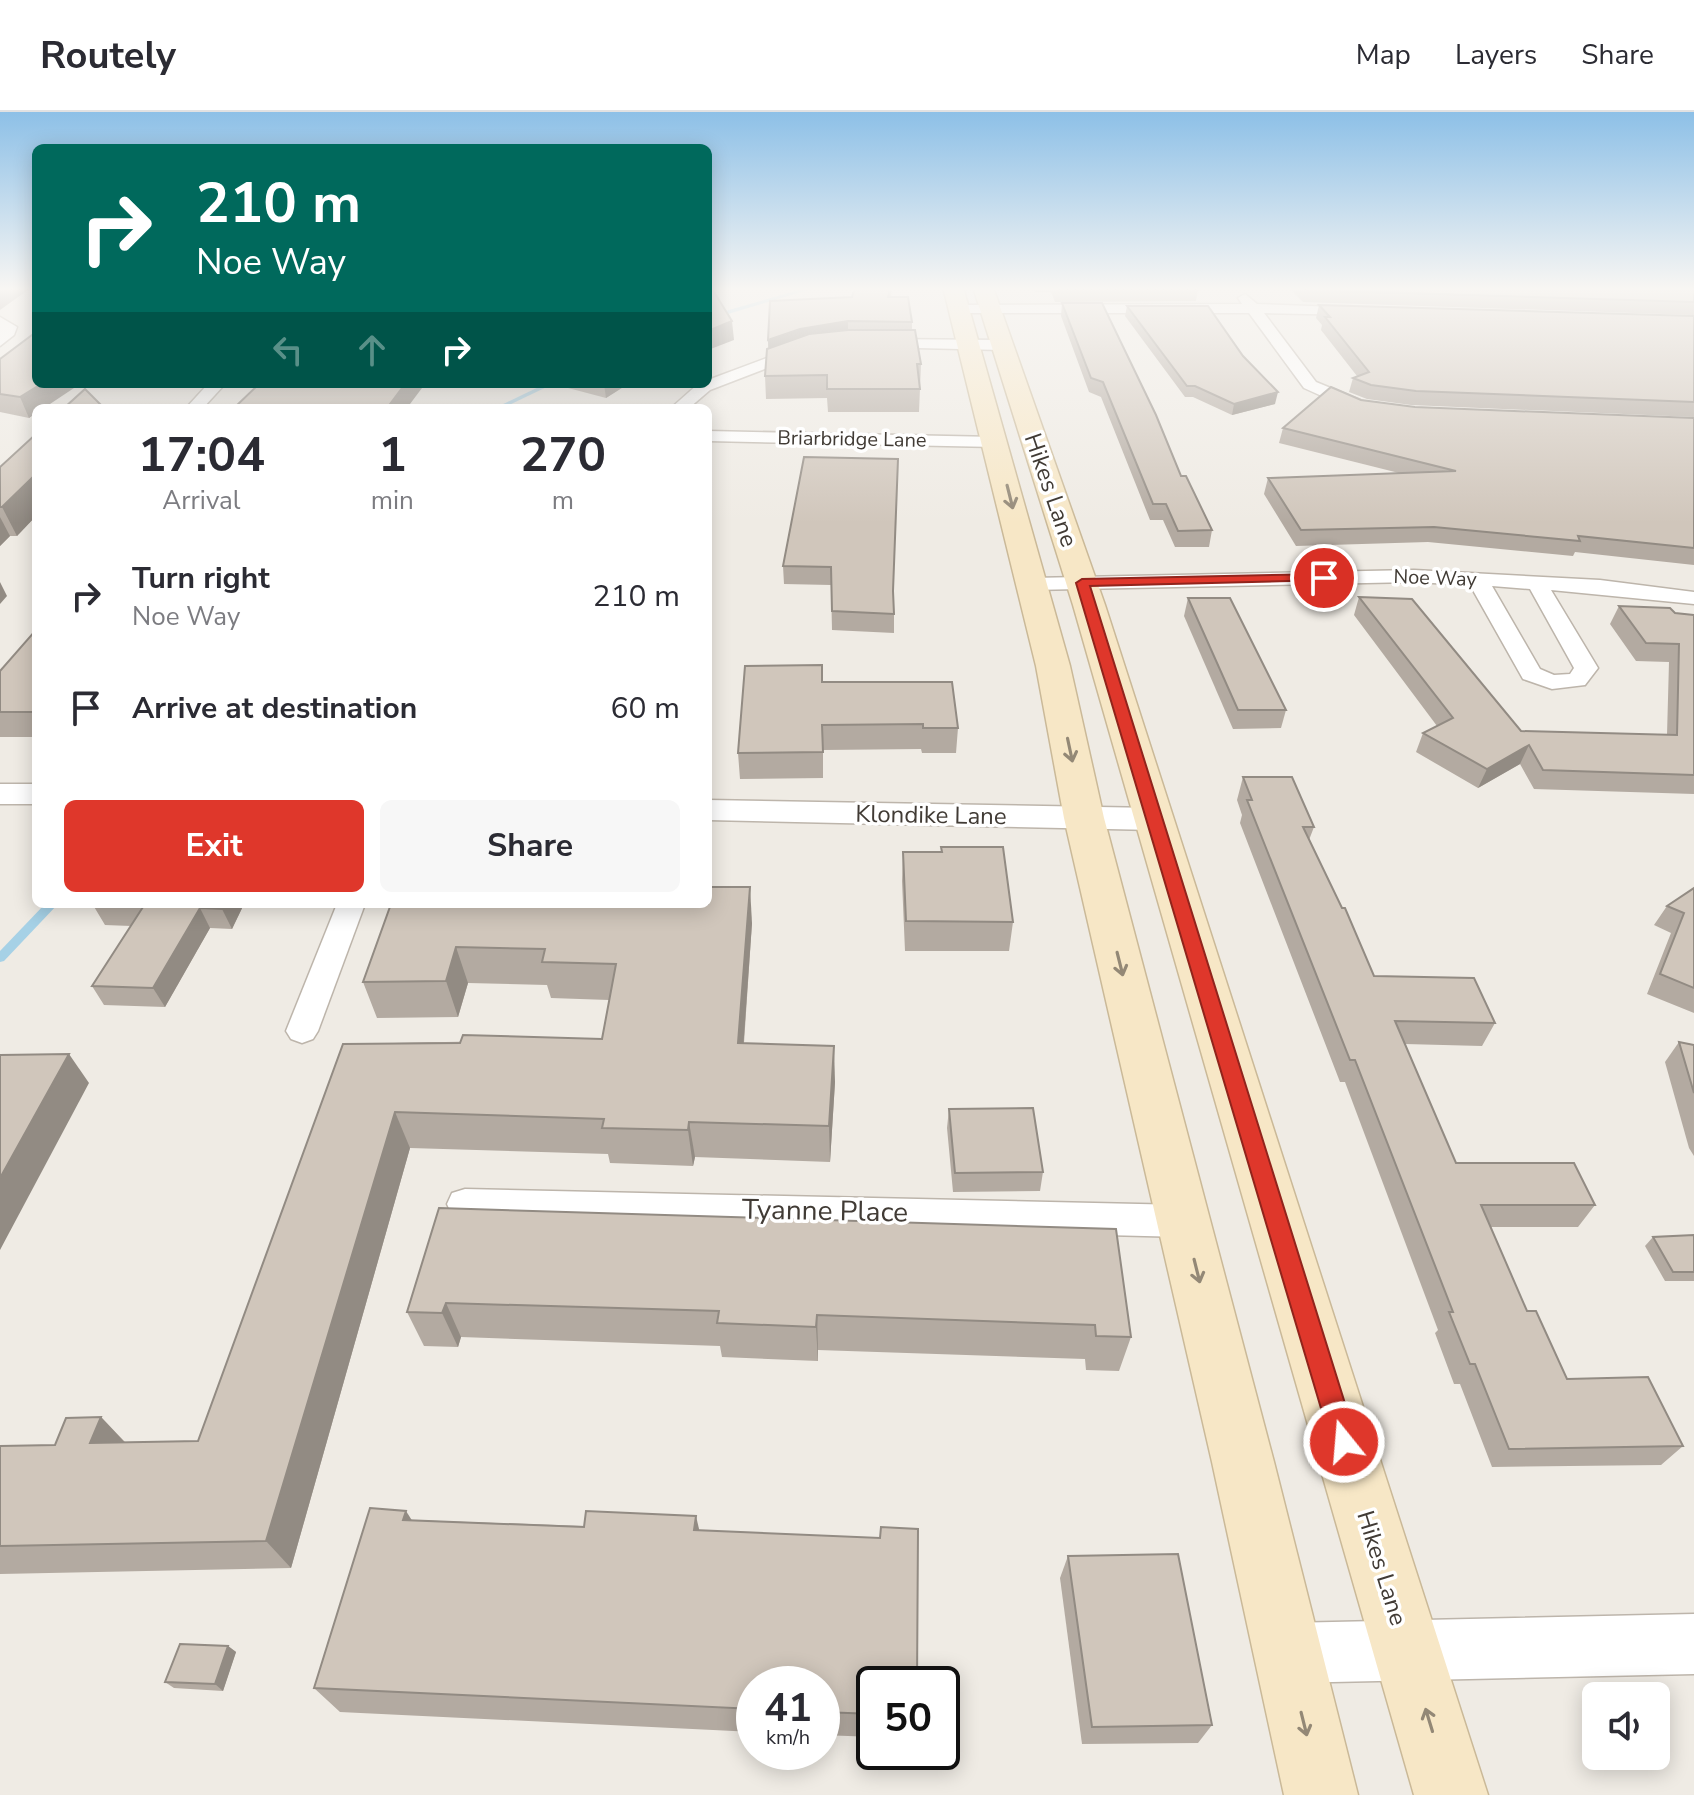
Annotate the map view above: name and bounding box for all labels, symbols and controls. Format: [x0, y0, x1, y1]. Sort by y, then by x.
text: Routely [40, 30, 176, 81]
text: Map [1356, 36, 1411, 74]
text: Layers [1455, 36, 1537, 74]
text: Share [1581, 36, 1654, 74]
text: 210 m [196, 165, 361, 242]
icon: right [64, 176, 168, 280]
text: Noe Way [196, 238, 346, 287]
icon: left [266, 328, 310, 372]
icon: ahead [350, 328, 394, 372]
icon: right [434, 328, 478, 372]
text: 17:04 [138, 422, 265, 488]
text: 1 [378, 422, 407, 488]
text: 270 [520, 422, 606, 488]
street label: Briarbridge Lane [777, 424, 927, 454]
street label: Hikes Lane [1017, 429, 1085, 551]
text: Arrival [162, 483, 241, 518]
text: min [371, 483, 414, 518]
text: m [552, 483, 574, 518]
one-way arrow [1003, 484, 1018, 510]
pin [1290, 544, 1358, 612]
icon: arrive [1302, 556, 1346, 600]
text: Turn right [132, 558, 270, 599]
street label: Noe Way [1393, 563, 1478, 593]
icon: right [64, 574, 108, 618]
text: 210 m [593, 576, 680, 617]
text: Noe Way [132, 599, 240, 634]
icon: arrive [64, 686, 108, 730]
text: Arrive at destination [132, 688, 417, 729]
text: 60 m [611, 688, 680, 729]
one-way arrow [1063, 737, 1078, 763]
street label: Klondike Lane [855, 798, 1007, 832]
button: Exit [64, 800, 364, 892]
button: Share [380, 800, 680, 892]
one-way arrow [1113, 951, 1128, 977]
street label: Tyanne Place [742, 1191, 908, 1231]
one-way arrow [1190, 1257, 1205, 1283]
position arrow [1302, 1400, 1386, 1484]
street label: Hikes Lane [1349, 1507, 1415, 1629]
speed limit sign: 50 [856, 1666, 960, 1770]
text: 41 [764, 1681, 812, 1735]
map controls [1582, 1682, 1670, 1770]
button: sound [1582, 1682, 1670, 1770]
one-way arrow [1421, 1708, 1436, 1734]
one-way arrow [1298, 1711, 1313, 1737]
text: km/h [766, 1724, 810, 1751]

